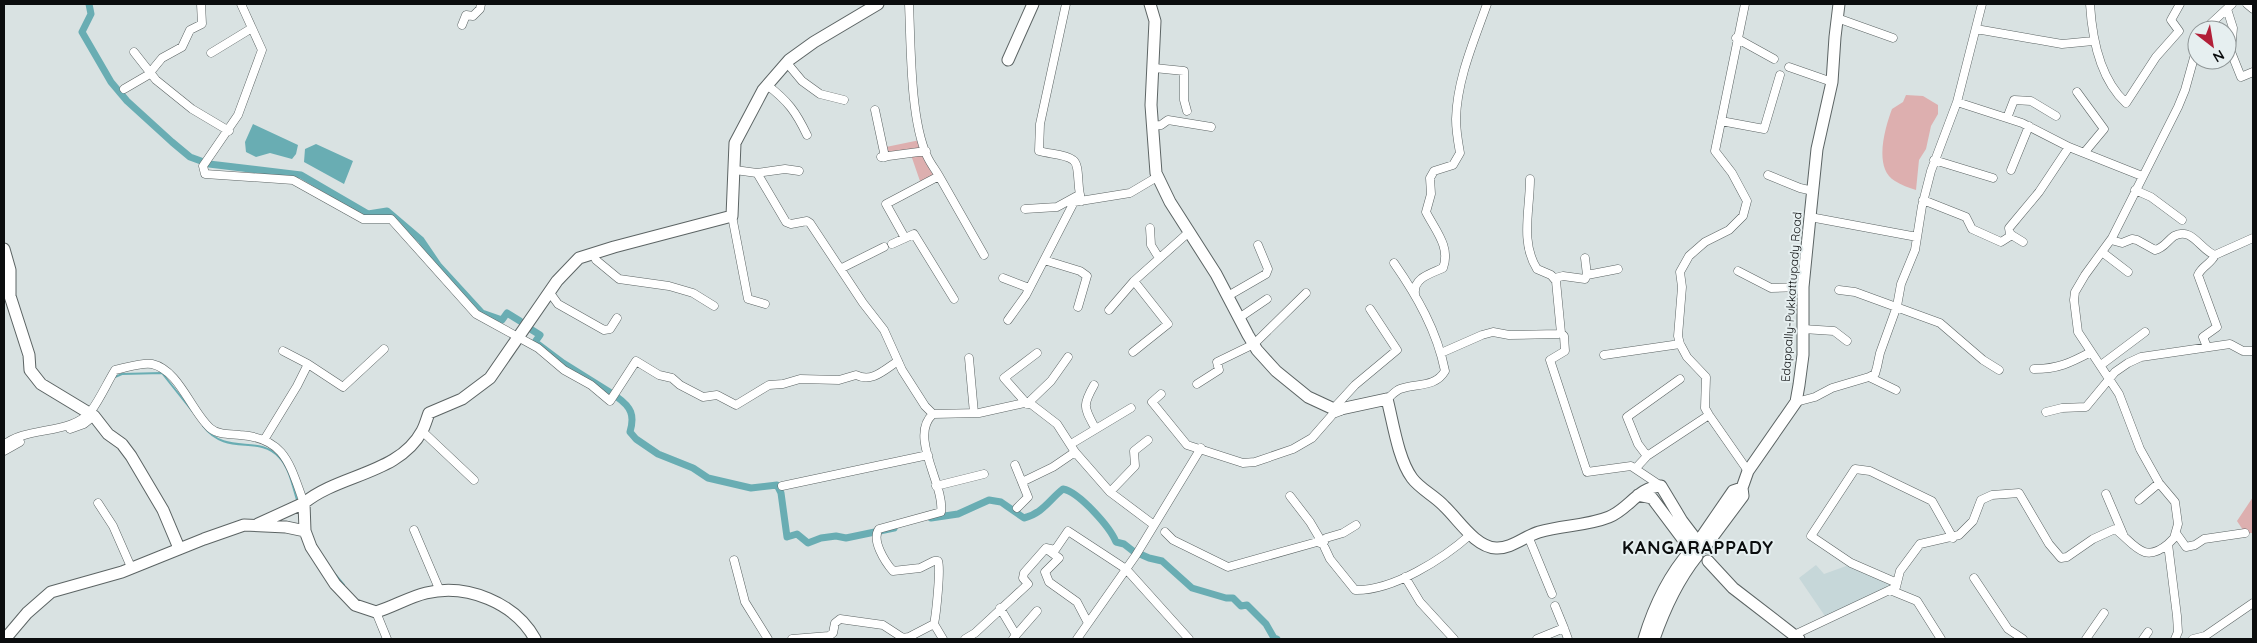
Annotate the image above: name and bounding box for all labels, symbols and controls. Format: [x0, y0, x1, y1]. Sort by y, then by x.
north arrow [2187, 20, 2237, 70]
text: N [2210, 46, 2228, 67]
street label: Edappally-Pukkattupady Road [1778, 211, 1804, 383]
district label: KANGARAPPADY [1622, 536, 1774, 559]

